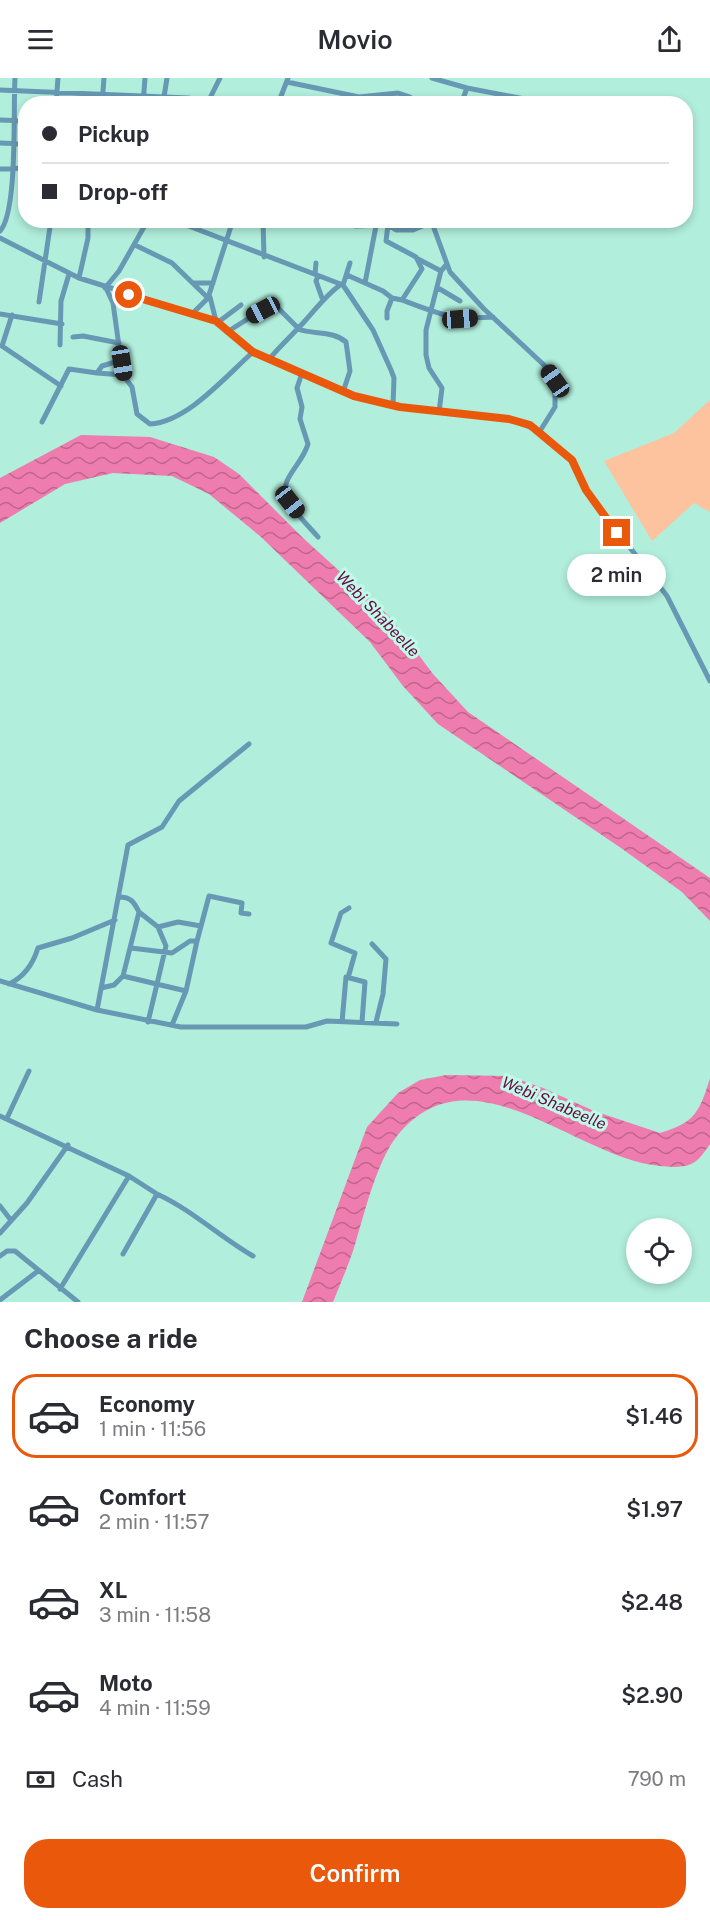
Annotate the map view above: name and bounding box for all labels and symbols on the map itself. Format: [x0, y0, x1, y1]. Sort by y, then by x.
route start [115, 281, 142, 308]
car [243, 294, 283, 326]
car [441, 309, 479, 329]
car [110, 344, 134, 382]
car [537, 361, 573, 401]
car [272, 482, 308, 522]
route end [603, 519, 630, 546]
callout: 2 min [568, 554, 666, 596]
water label: Webi Shabeelle [332, 567, 424, 661]
water label: Webi Shabeelle [499, 1072, 609, 1134]

